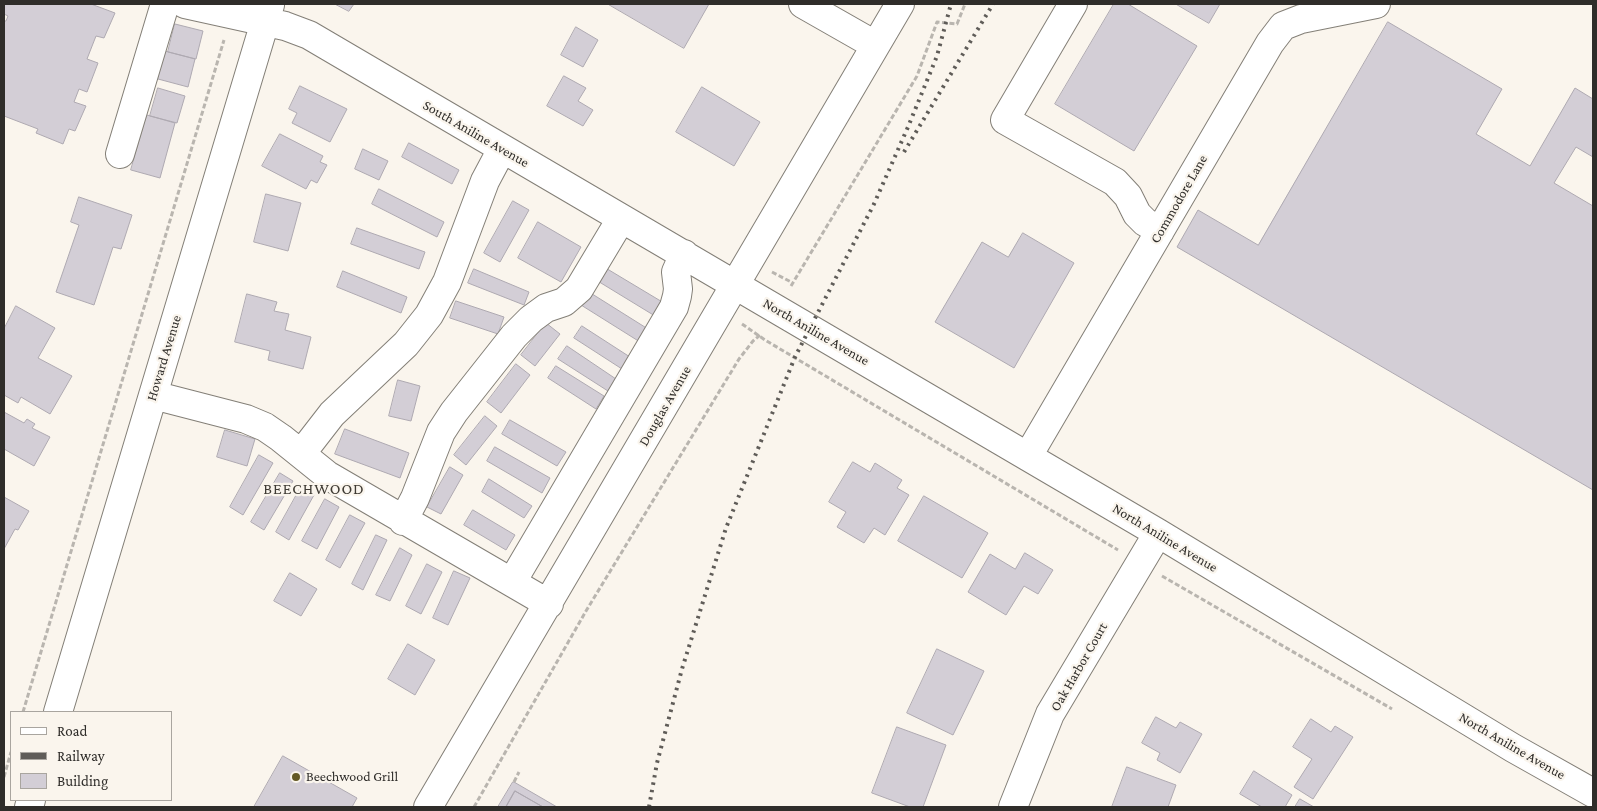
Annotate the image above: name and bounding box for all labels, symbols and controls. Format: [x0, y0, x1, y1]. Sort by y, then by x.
street label: South Aniline Avenue [420, 97, 532, 171]
street label: Commodore Lane [1147, 152, 1211, 246]
street label: North Aniline Avenue [760, 295, 872, 369]
street label: Howard Avenue [143, 313, 185, 403]
street label: Douglas Avenue [635, 363, 695, 449]
district label: BEECHWOOD [262, 479, 366, 499]
street label: North Aniline Avenue [1109, 500, 1221, 576]
street label: Oak Harbor Court [1047, 620, 1111, 714]
street label: North Aniline Avenue [1456, 709, 1568, 783]
legend [10, 711, 172, 801]
text: Road [57, 723, 87, 739]
text: Railway [57, 748, 105, 764]
place label: Beechwood Grill [306, 769, 398, 785]
marker: Beechwood Grill [290, 771, 302, 783]
text: Building [57, 773, 108, 789]

